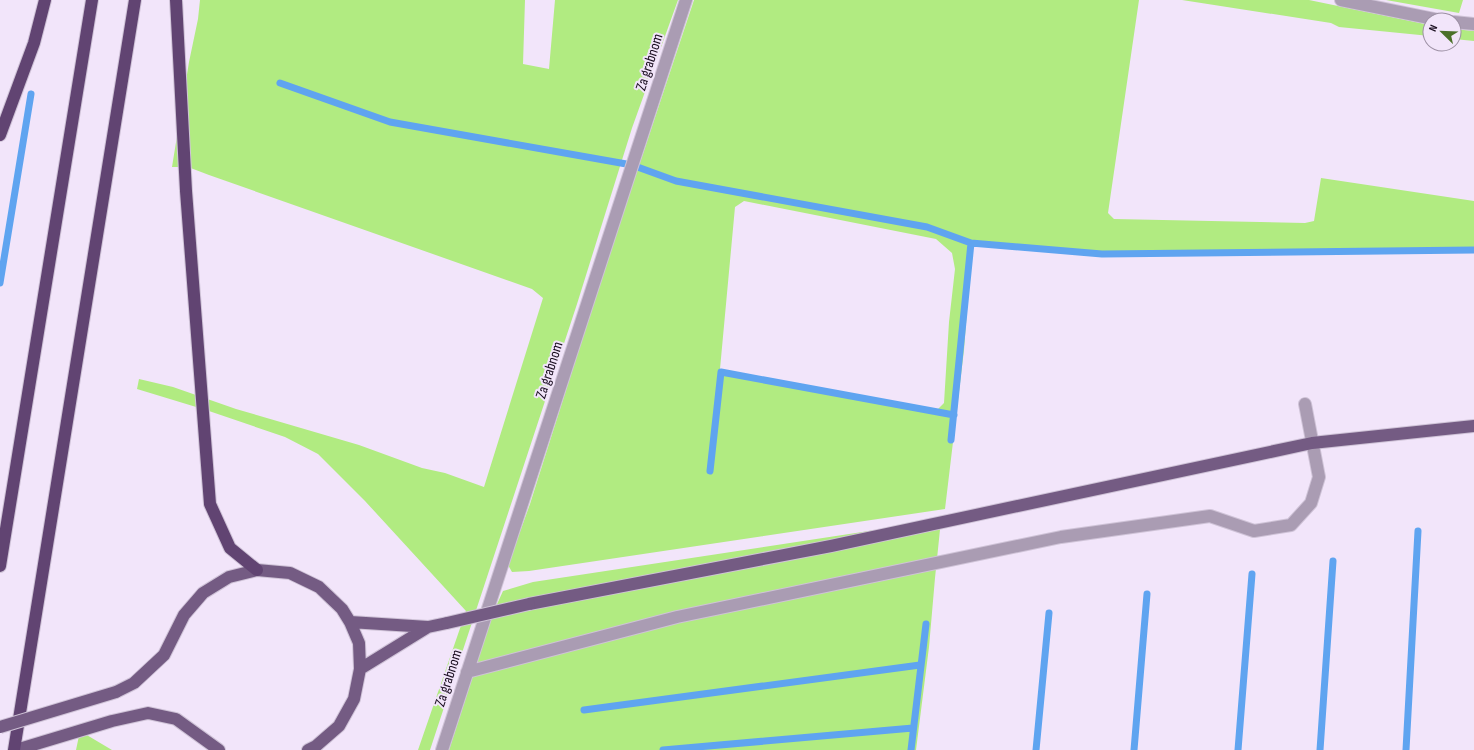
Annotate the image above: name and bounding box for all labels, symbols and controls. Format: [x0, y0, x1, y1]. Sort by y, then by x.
north arrow [1422, 12, 1462, 52]
text: N [1426, 23, 1440, 34]
street label: Za grabnom [631, 31, 668, 93]
street label: Za grabnom [531, 339, 568, 401]
street label: Za grabnom [430, 647, 467, 709]

